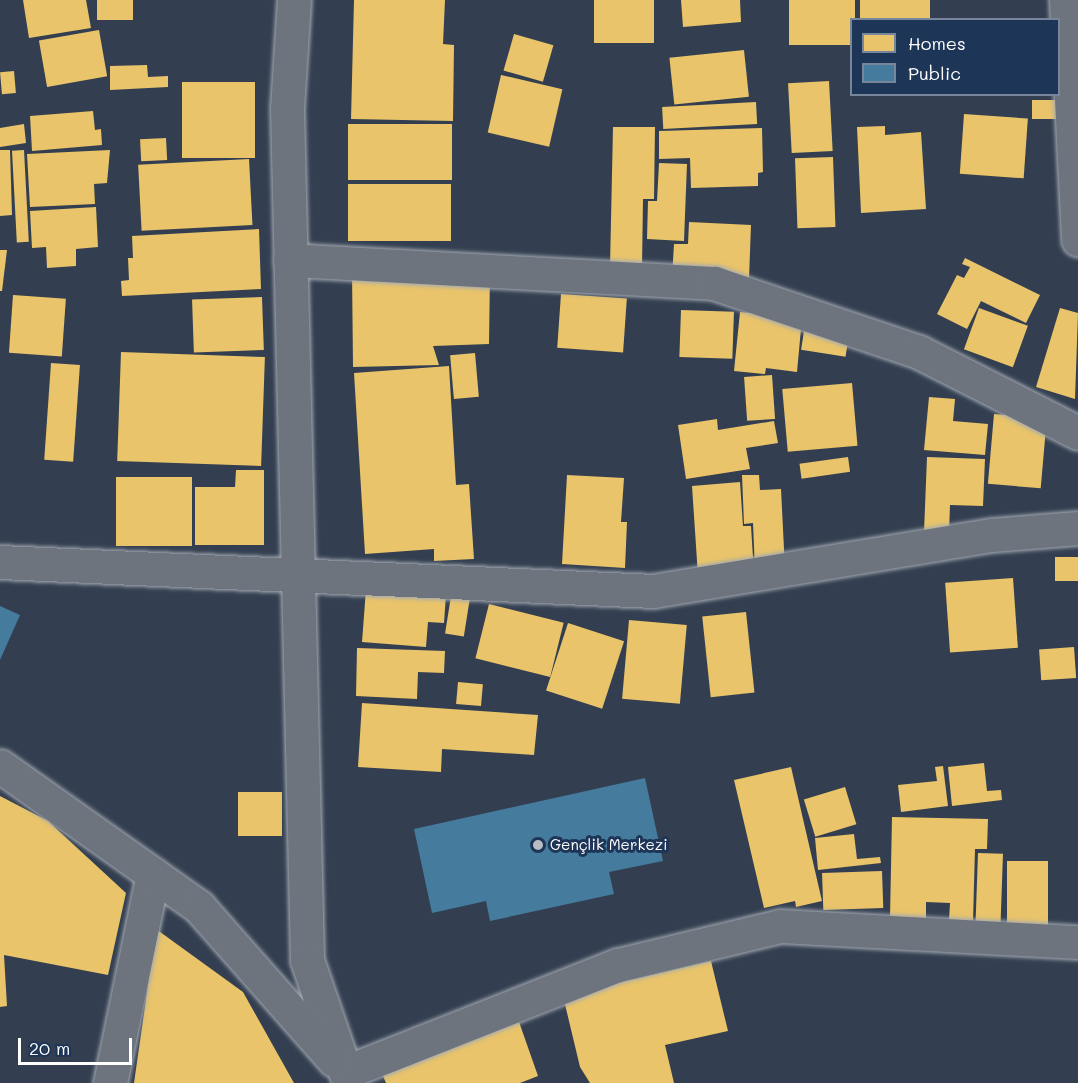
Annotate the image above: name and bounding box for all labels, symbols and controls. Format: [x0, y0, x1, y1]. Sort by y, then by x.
legend [850, 18, 1060, 96]
text: Homes [908, 31, 966, 55]
text: Public [908, 61, 961, 85]
place label: Gençlik Merkezi [550, 836, 668, 854]
marker: Gençlik Merkezi [531, 838, 545, 852]
scale bar [21, 1026, 135, 1064]
text: 20 m [29, 1036, 70, 1060]

